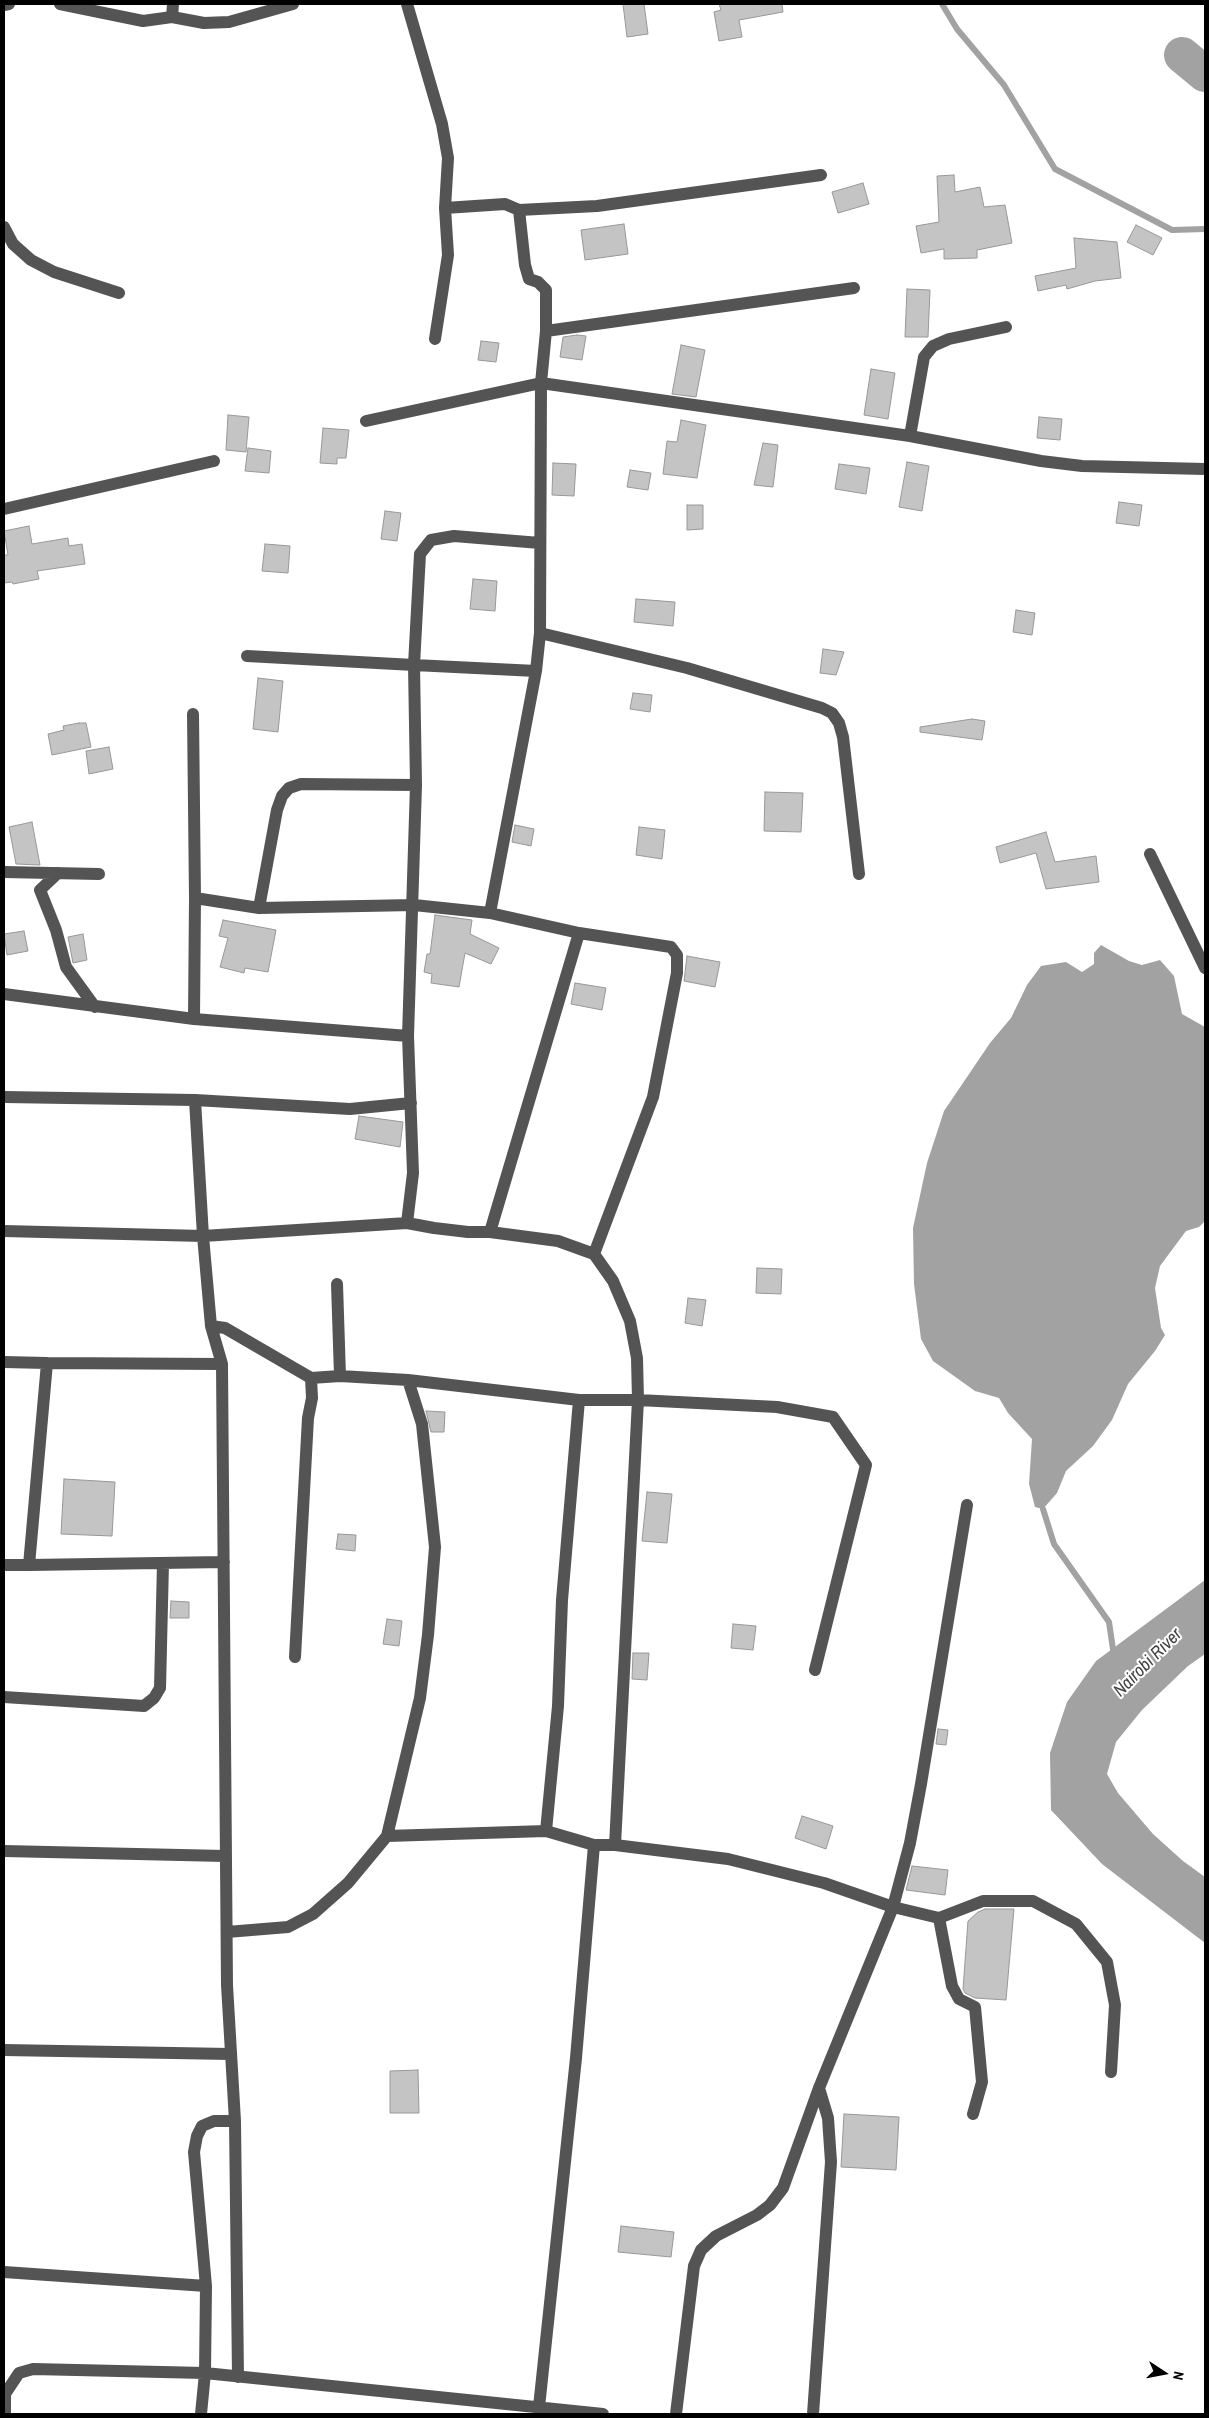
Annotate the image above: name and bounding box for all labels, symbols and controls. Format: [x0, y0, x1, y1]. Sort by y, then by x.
water label: Nairobi River [1109, 1624, 1187, 1702]
north arrow [1139, 2348, 1189, 2398]
text: N [1169, 2370, 1188, 2382]

